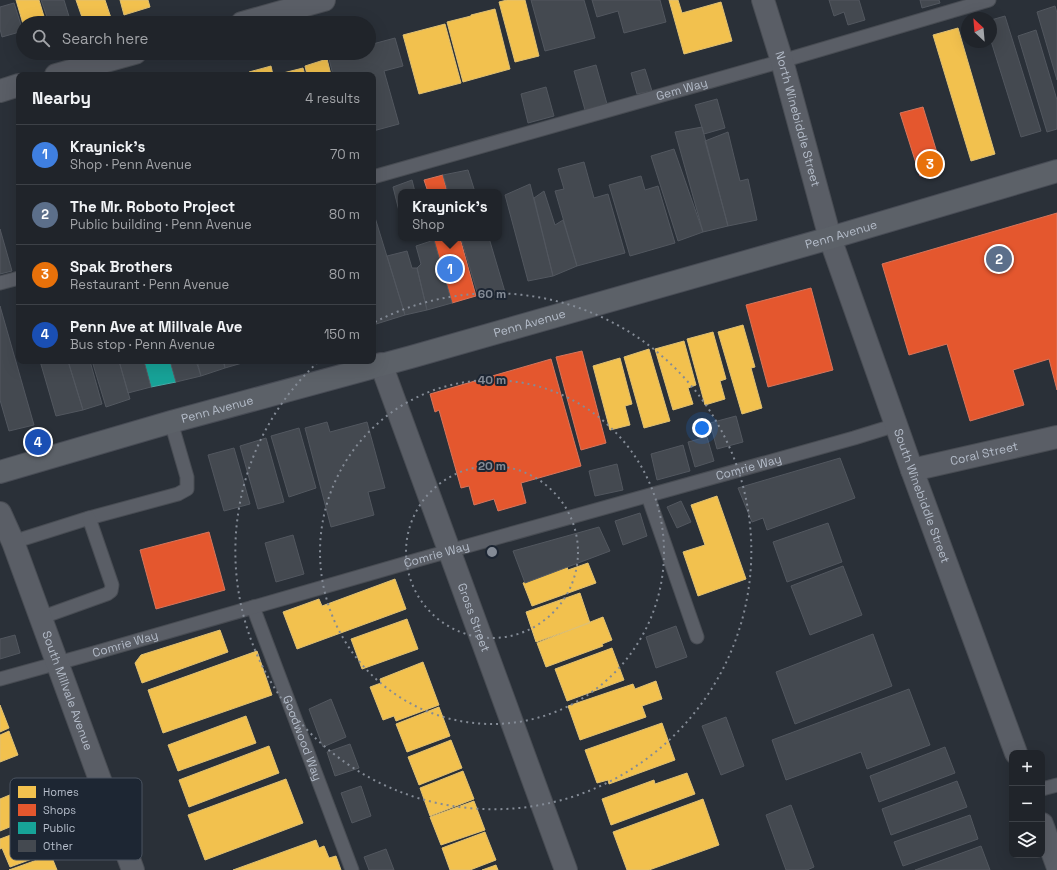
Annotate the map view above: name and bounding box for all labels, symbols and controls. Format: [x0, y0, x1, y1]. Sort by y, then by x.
north arrow [961, 12, 997, 48]
search box [16, 16, 376, 60]
icon: search [30, 27, 52, 49]
text: Search here [62, 29, 148, 48]
street label: North Winebiddle Street [771, 49, 824, 189]
street label: Gem Way [654, 75, 709, 104]
text: Nearby [32, 87, 91, 109]
text: 4 results [305, 90, 360, 107]
text: Kraynick's [70, 137, 145, 156]
text: 1 [42, 146, 48, 163]
text: 70 m [330, 146, 360, 163]
pin: 3 [917, 149, 943, 179]
text: Shop · Penn Avenue [70, 156, 192, 173]
popup [398, 189, 502, 241]
text: The Mr. Roboto Project [70, 197, 235, 216]
text: Kraynick's [412, 197, 488, 216]
text: 2 [41, 206, 49, 223]
text: 80 m [329, 206, 360, 223]
text: Public building · Penn Avenue [70, 216, 252, 233]
text: Shop [412, 216, 445, 233]
street label: Penn Avenue [803, 217, 879, 253]
pin: 2 [986, 244, 1012, 274]
pin: 1 [437, 254, 463, 284]
text: Spak Brothers [70, 257, 173, 276]
text: 3 [41, 266, 49, 283]
text: 80 m [329, 266, 360, 283]
text: Restaurant · Penn Avenue [70, 276, 229, 293]
text: 60 m [478, 286, 506, 302]
street label: Penn Avenue [492, 306, 567, 341]
text: Penn Ave at Millvale Ave [70, 317, 242, 336]
text: 4 [41, 326, 49, 343]
text: 150 m [324, 326, 360, 343]
text: Bus stop · Penn Avenue [70, 336, 215, 353]
text: 40 m [478, 372, 506, 388]
street label: Penn Avenue [179, 392, 255, 427]
your location [692, 418, 712, 438]
street label: South Winebiddle Street [890, 426, 954, 565]
pin: 4 [25, 427, 51, 457]
street label: Coral Street [949, 438, 1020, 469]
street label: Comrie Way [714, 451, 783, 484]
text: 20 m [478, 458, 506, 474]
street label: Comrie Way [402, 538, 471, 571]
centre of rings [485, 545, 499, 559]
street label: Gross Street [454, 581, 494, 654]
street label: Comrie Way [91, 627, 160, 661]
street label: South Millvale Avenue [38, 629, 97, 753]
street label: Goodwood Way [279, 693, 326, 783]
map controls [1009, 750, 1045, 858]
button: + [1009, 750, 1045, 786]
legend [10, 778, 142, 860]
text: Homes [43, 785, 79, 799]
button: − [1009, 786, 1045, 822]
text: Shops [43, 803, 76, 817]
text: Public [43, 821, 75, 835]
button: layers [1009, 822, 1045, 858]
text: Other [43, 839, 73, 853]

